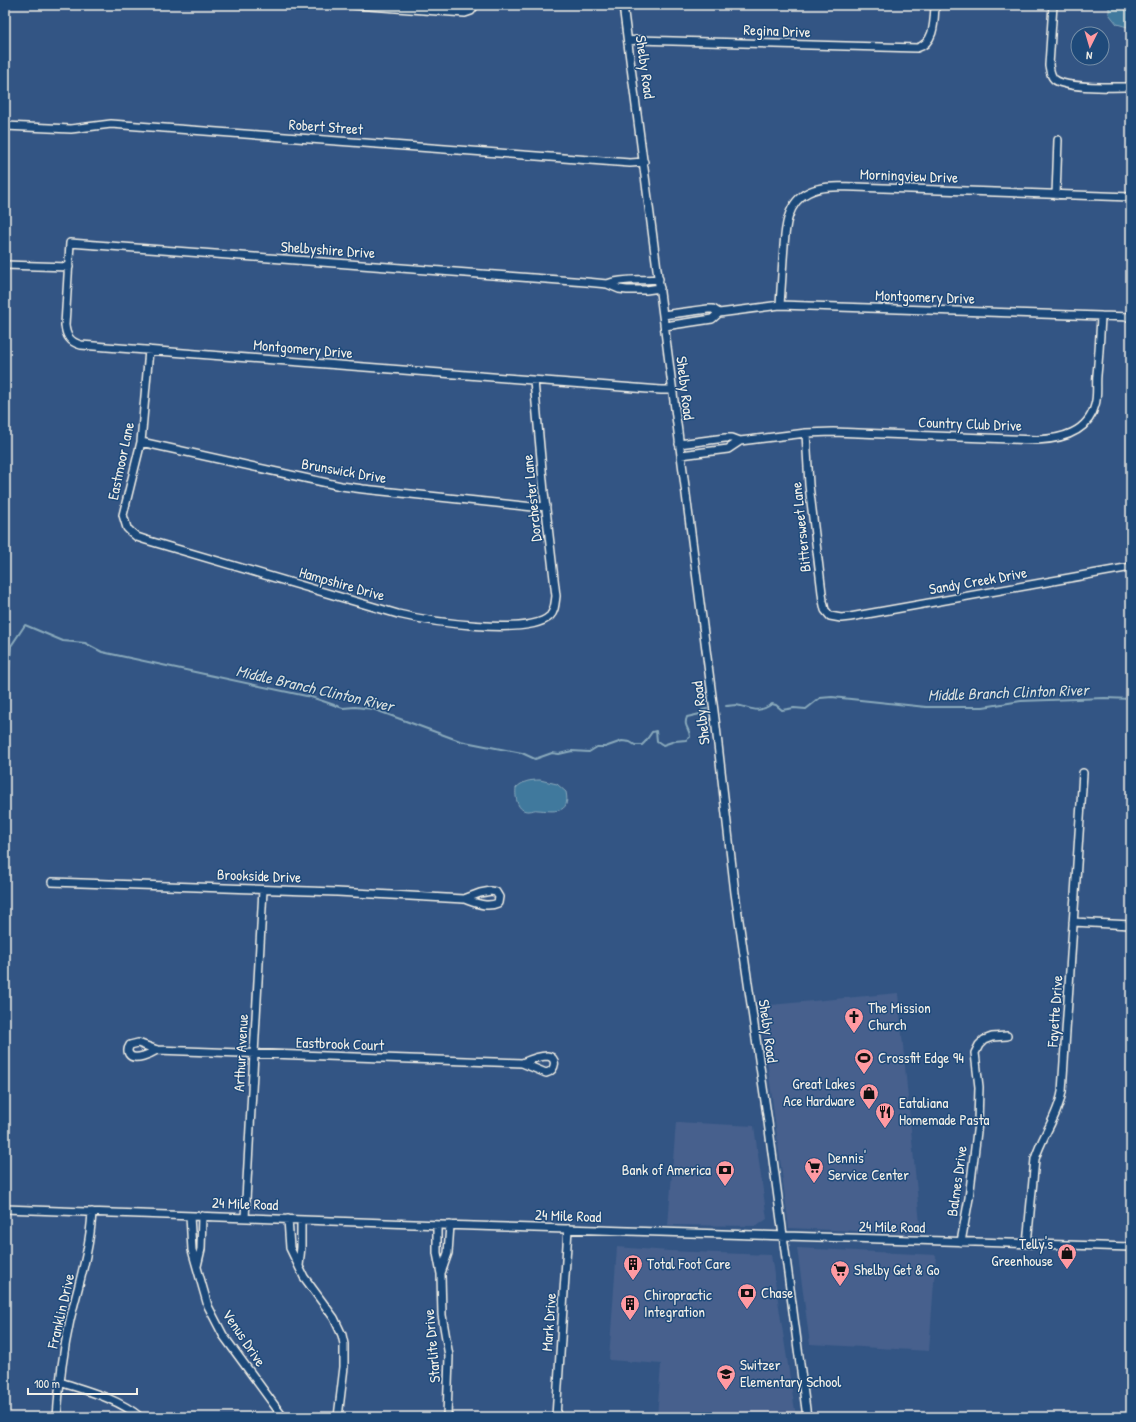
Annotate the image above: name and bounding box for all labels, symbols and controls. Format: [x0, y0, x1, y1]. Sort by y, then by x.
street label: Regina Drive [743, 19, 811, 42]
north arrow [1070, 26, 1110, 66]
street label: Shelby Road [631, 34, 660, 100]
text: N [1085, 49, 1093, 63]
street label: Robert Street [288, 113, 365, 140]
street label: Morningview Drive [860, 163, 959, 188]
street label: Shelbyshire Drive [280, 236, 376, 263]
street label: Montgomery Drive [875, 284, 975, 309]
street label: Montgomery Drive [253, 334, 354, 363]
street label: Shelby Road [671, 355, 700, 421]
street label: Country Club Drive [918, 411, 1022, 436]
street label: Eastmoor Lane [102, 420, 139, 502]
street label: Brunswick Drive [300, 453, 388, 488]
street label: Dorchester Lane [516, 453, 547, 543]
street label: Bittersweet Lane [785, 481, 816, 573]
street label: Hampshire Drive [297, 561, 388, 606]
street label: Sandy Creek Drive [927, 562, 1029, 599]
water label: Middle Branch Clinton River [234, 659, 398, 717]
water label: Middle Branch Clinton River [927, 678, 1091, 706]
street label: Shelby Road [686, 680, 715, 746]
street label: Brookside Drive [217, 864, 302, 887]
street label: Fayette Drive [1041, 974, 1067, 1049]
place label: The Mission Church [868, 997, 931, 1035]
street label: Shelby Road [754, 998, 783, 1064]
church icon: The Mission Church [843, 1006, 865, 1034]
street label: Arthur Avenue [228, 1014, 253, 1092]
street label: Eastbrook Court [295, 1031, 385, 1056]
sports icon: Crossfit Edge 94 [853, 1047, 875, 1075]
place label: Crossfit Edge 94 [878, 1047, 964, 1068]
place label: Great Lakes Ace Hardware [783, 1073, 855, 1111]
shop icon: Great Lakes Ace Hardware [858, 1082, 880, 1110]
place label: Eataliana Homemade Pasta [899, 1092, 990, 1130]
restaurant icon: Eataliana Homemade Pasta [874, 1101, 896, 1129]
street label: Balmes Drive [941, 1144, 972, 1218]
place label: Dennis' Service Center [828, 1147, 909, 1185]
supermarket icon: Dennis' Service Center [803, 1156, 825, 1184]
place label: Bank of America [622, 1159, 711, 1180]
bank icon: Bank of America [714, 1159, 736, 1187]
street label: 24 Mile Road [211, 1192, 279, 1215]
street label: 24 Mile Road [534, 1204, 602, 1227]
street label: 24 Mile Road [859, 1215, 926, 1238]
place label: Telly's Greenhouse [991, 1233, 1053, 1271]
shop icon: Telly's Greenhouse [1056, 1242, 1078, 1270]
building icon: Total Foot Care [622, 1253, 644, 1281]
place label: Total Foot Care [647, 1253, 731, 1274]
supermarket icon: Shelby Get & Go [829, 1259, 851, 1287]
place label: Shelby Get & Go [854, 1259, 940, 1280]
street label: Franklin Drive [41, 1271, 79, 1351]
bank icon: Chase [736, 1282, 758, 1310]
place label: Chase [761, 1282, 793, 1303]
place label: Chiropractic Integration [644, 1284, 712, 1322]
street label: Mark Drive [536, 1292, 561, 1352]
building icon: Chiropractic Integration [619, 1293, 641, 1321]
street label: Venus Drive [218, 1305, 271, 1370]
street label: Starlite Drive [418, 1308, 445, 1384]
place label: Switzer Elementary School [740, 1354, 841, 1392]
school or university icon: Switzer Elementary School [715, 1363, 737, 1391]
scale bar [28, 1370, 137, 1396]
text: 100 m [34, 1375, 60, 1392]

